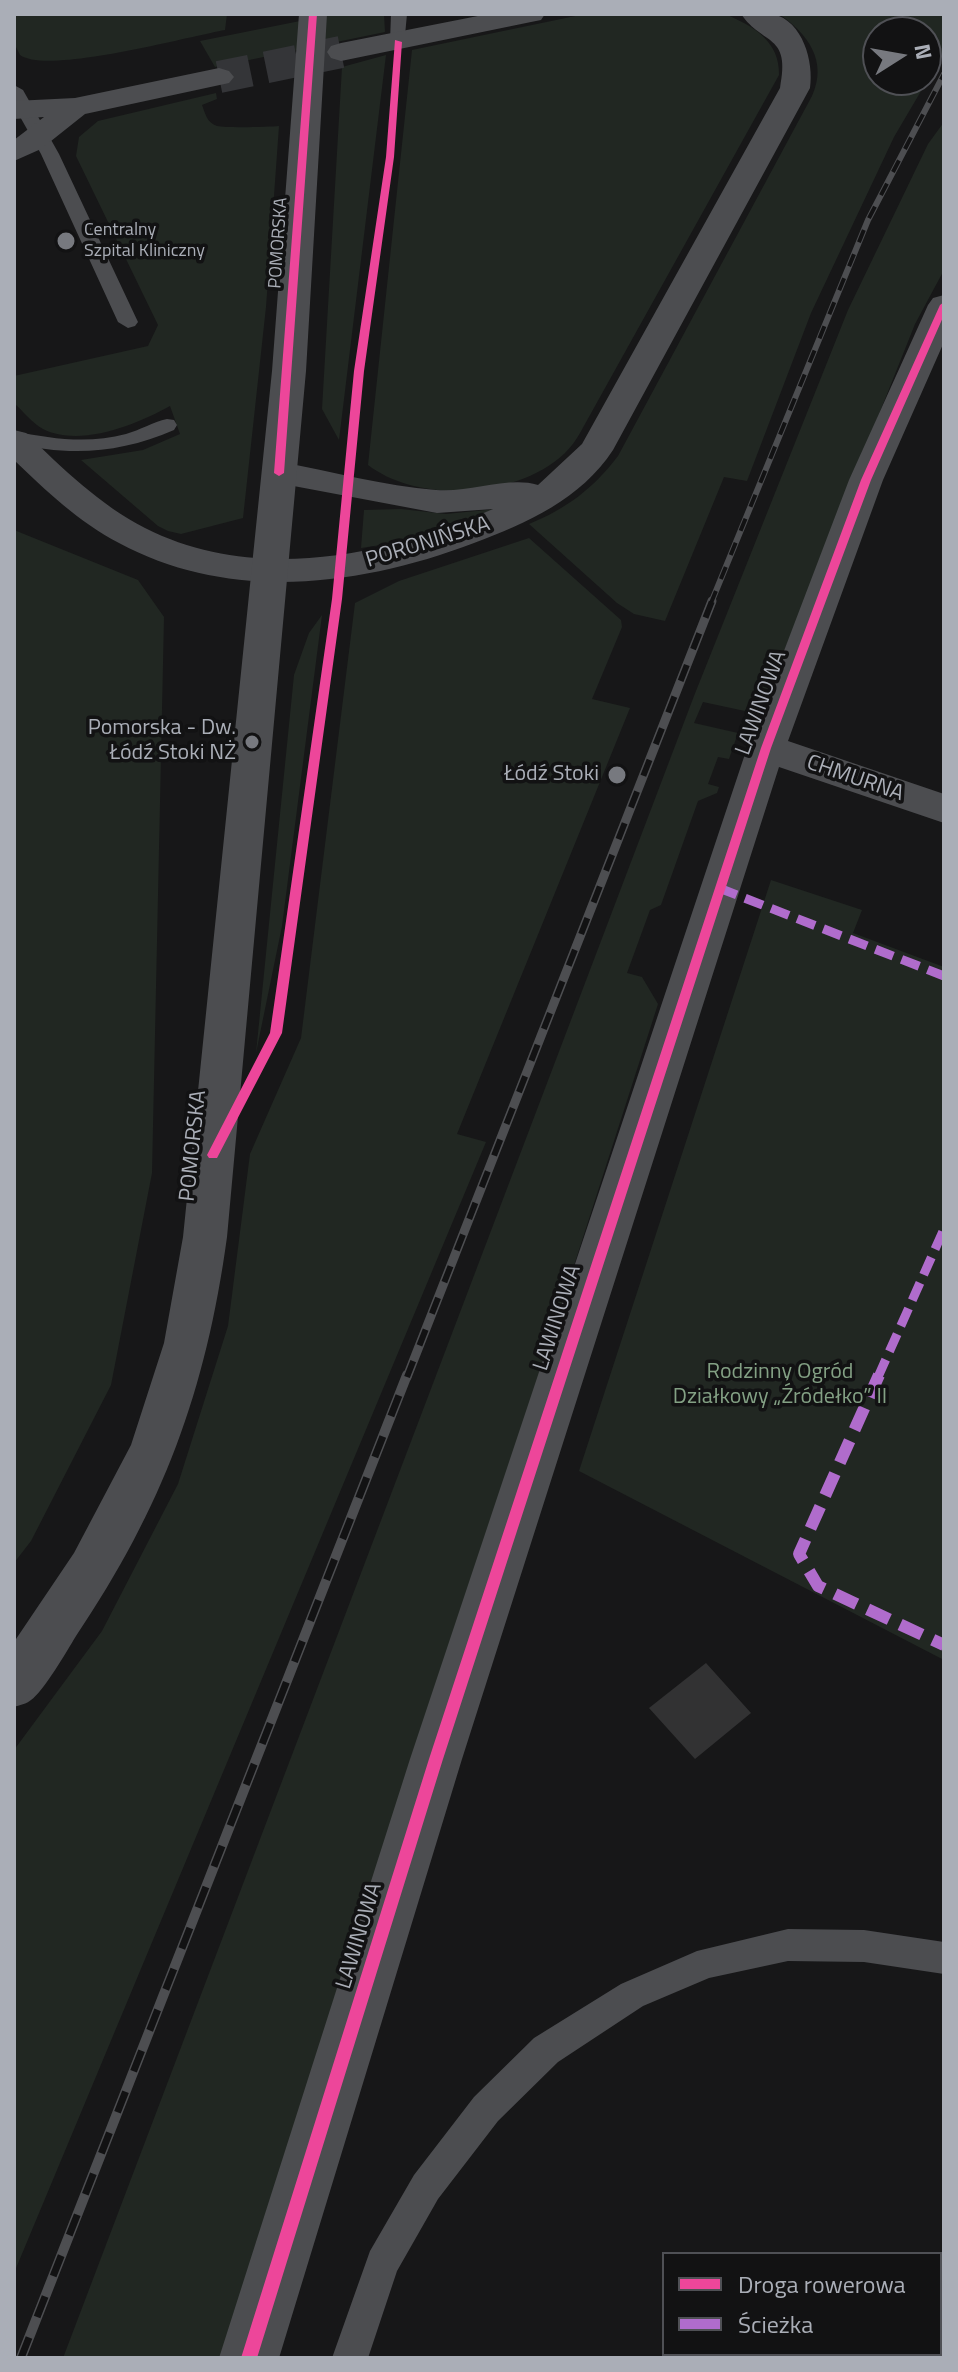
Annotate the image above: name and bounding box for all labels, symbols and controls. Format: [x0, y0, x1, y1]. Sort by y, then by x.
north arrow [862, 16, 942, 96]
text: N [905, 41, 942, 63]
street label: POMORSKA [265, 197, 293, 289]
place label: Centralny Szpital Kliniczny [84, 220, 205, 262]
marker: Centralny Szpital Kliniczny [55, 230, 77, 252]
street label: PORONIŃSKA [363, 512, 493, 574]
street label: LAWINOWA [731, 647, 793, 759]
place label: Pomorska - Dw. Łódź Stoki NŻ [88, 716, 236, 768]
marker: Pomorska - Dw. Łódź Stoki NŻ [243, 733, 261, 751]
street label: CHMURNA [803, 750, 907, 808]
place label: Łódź Stoki [504, 762, 599, 788]
marker: Łódź Stoki [606, 764, 628, 786]
street label: POMORSKA [175, 1089, 213, 1203]
street label: LAWINOWA [529, 1262, 587, 1374]
park label: Rodzinny Ogród Działkowy „Źródełko” II [673, 1360, 887, 1412]
street label: LAWINOWA [331, 1880, 389, 1992]
legend [662, 2252, 942, 2356]
text: Droga rowerowa [738, 2266, 906, 2302]
text: Ścieżka [738, 2306, 813, 2342]

